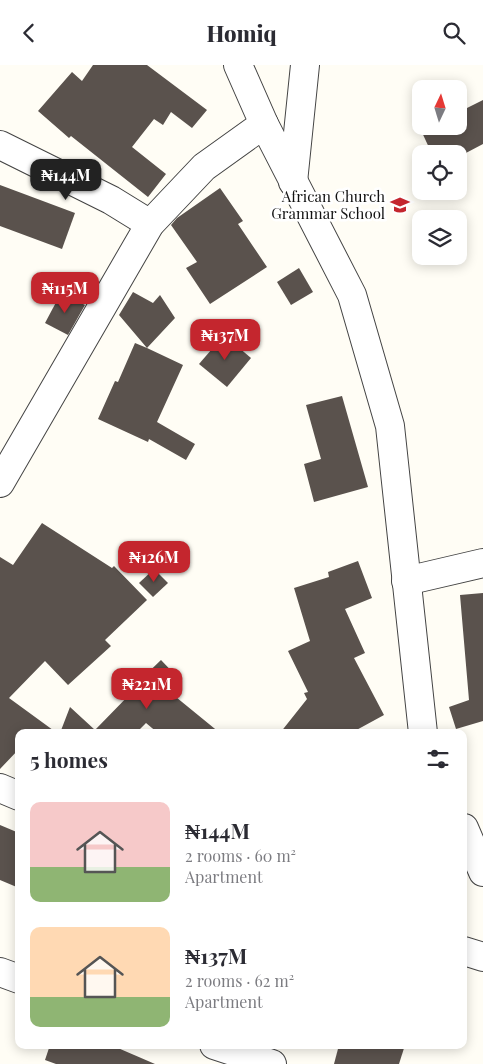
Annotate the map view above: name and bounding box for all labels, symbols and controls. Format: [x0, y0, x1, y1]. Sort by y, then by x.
text: Homiq [206, 18, 277, 48]
icon: back [15, 19, 43, 47]
icon: search [440, 19, 468, 47]
north arrow [412, 80, 468, 135]
map controls [412, 80, 467, 265]
button: locate [412, 145, 467, 200]
pin: ₦144M [31, 159, 101, 201]
text: ₦144M [41, 164, 91, 185]
place label: African Church Grammar School [271, 186, 385, 223]
school or university icon: African Church Grammar School [389, 194, 411, 216]
button: layers [412, 210, 467, 265]
pin: ₦115M [30, 271, 100, 314]
text: ₦115M [42, 277, 88, 298]
pin: ₦137M [190, 319, 260, 361]
text: ₦137M [201, 324, 249, 345]
pin: ₦126M [119, 541, 189, 583]
text: ₦126M [129, 546, 179, 567]
pin: ₦221M [112, 667, 182, 710]
text: ₦221M [122, 673, 172, 694]
text: 5 homes [30, 745, 108, 773]
icon: filters [424, 745, 452, 773]
text: ₦144M [185, 816, 250, 844]
icon: home [70, 822, 130, 882]
text: 2 rooms · 60 m² [185, 845, 296, 866]
text: Apartment [185, 866, 263, 887]
text: ₦137M [185, 941, 247, 969]
icon: home [70, 947, 130, 1007]
text: 2 rooms · 62 m² [185, 970, 294, 991]
text: Apartment [185, 991, 263, 1012]

